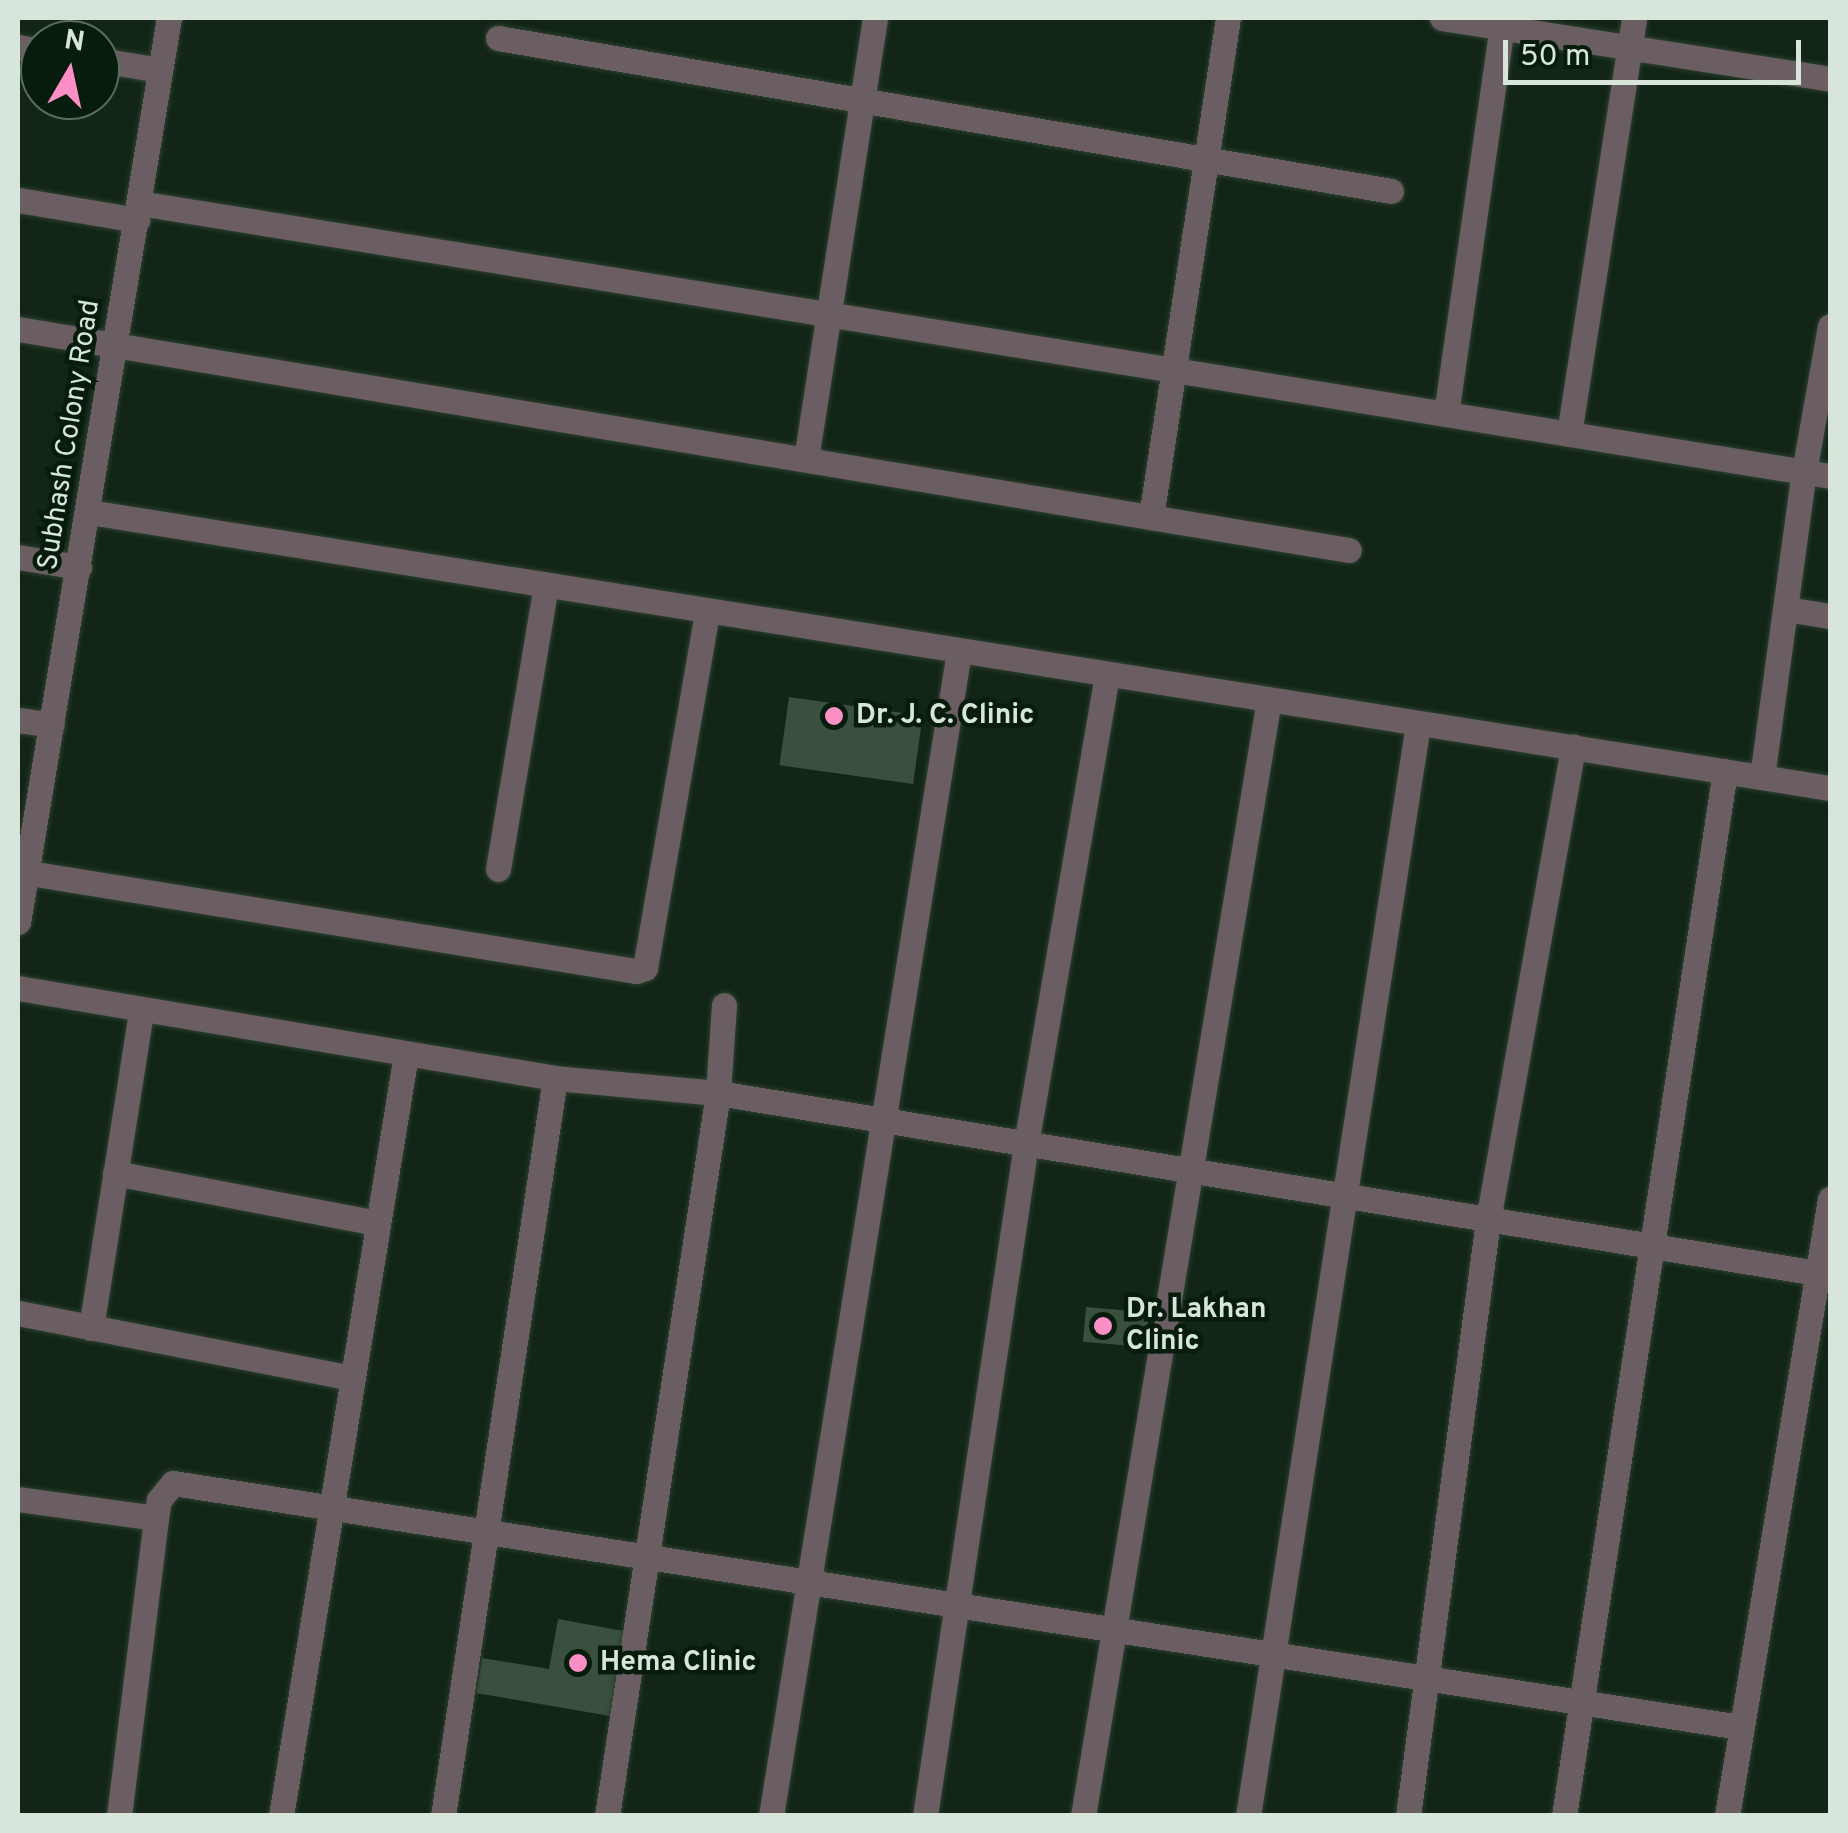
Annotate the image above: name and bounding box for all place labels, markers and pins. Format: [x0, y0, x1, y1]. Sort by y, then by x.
place label: Dr. J. C. Clinic [856, 699, 1034, 733]
marker: Dr. J. C. Clinic [821, 703, 847, 729]
place label: Dr. Lakhan Clinic [1126, 1293, 1267, 1359]
marker: Dr. Lakhan Clinic [1090, 1313, 1116, 1339]
place label: Hema Clinic [600, 1646, 757, 1680]
marker: Hema Clinic [565, 1650, 591, 1676]

